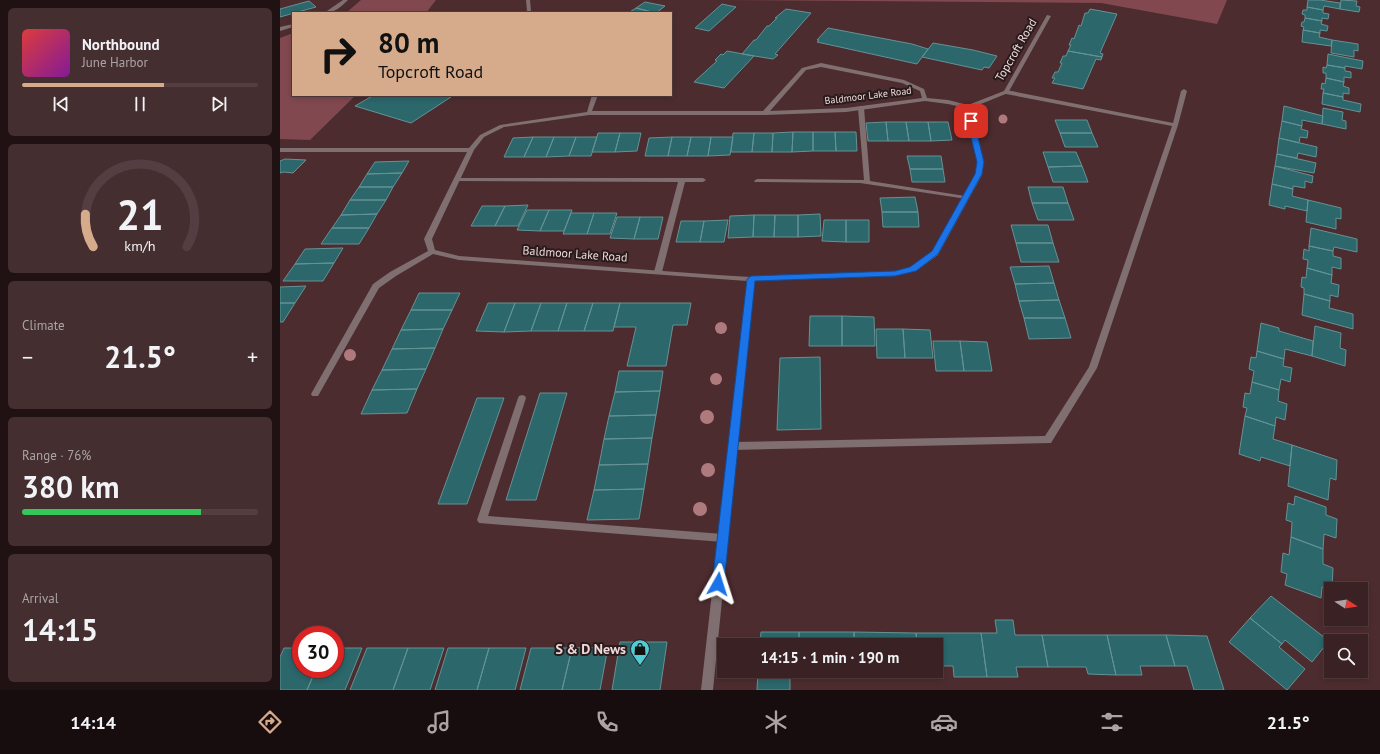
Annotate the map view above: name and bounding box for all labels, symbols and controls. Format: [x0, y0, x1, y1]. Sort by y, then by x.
street label: Topcroft Road [992, 16, 1040, 84]
text: 80 m [378, 24, 439, 61]
icon: right [312, 28, 364, 80]
text: Northbound [82, 35, 159, 54]
text: June Harbor [82, 54, 148, 71]
text: Topcroft Road [378, 60, 483, 83]
street label: Baldmoor Lake Road [824, 84, 912, 107]
icon: previous [50, 93, 72, 115]
icon: pause [129, 93, 151, 115]
icon: next [208, 93, 230, 115]
pin [954, 104, 988, 138]
icon: arrive [960, 110, 982, 132]
text: 21 [116, 187, 164, 240]
text: km/h [124, 235, 156, 254]
street label: Baldmoor Lake Road [522, 242, 628, 265]
text: Climate [22, 317, 65, 334]
text: 21.5° [104, 337, 176, 376]
text: − [22, 343, 33, 371]
text: + [247, 343, 258, 371]
text: Range · 76% [22, 447, 91, 464]
text: 380 km [22, 467, 120, 506]
position arrow [697, 563, 739, 605]
north arrow [1324, 582, 1368, 626]
map controls [1324, 582, 1368, 678]
text: Arrival [22, 590, 58, 607]
text: 14:15 [22, 610, 98, 649]
speed limit sign: 30 [292, 626, 344, 678]
button: search [1324, 634, 1368, 678]
shop icon: S & D News [629, 638, 651, 666]
place label: S & D News [555, 640, 626, 658]
text: 14:15 · 1 min · 190 m [761, 648, 899, 667]
icon: directions [256, 708, 284, 736]
icon: music [425, 708, 453, 736]
icon: phone [593, 708, 621, 736]
icon: climate [762, 708, 790, 736]
icon: car [930, 708, 958, 736]
icon: filters [1098, 708, 1126, 736]
text: 14:14 [70, 711, 116, 734]
text: 21.5° [1267, 711, 1310, 734]

